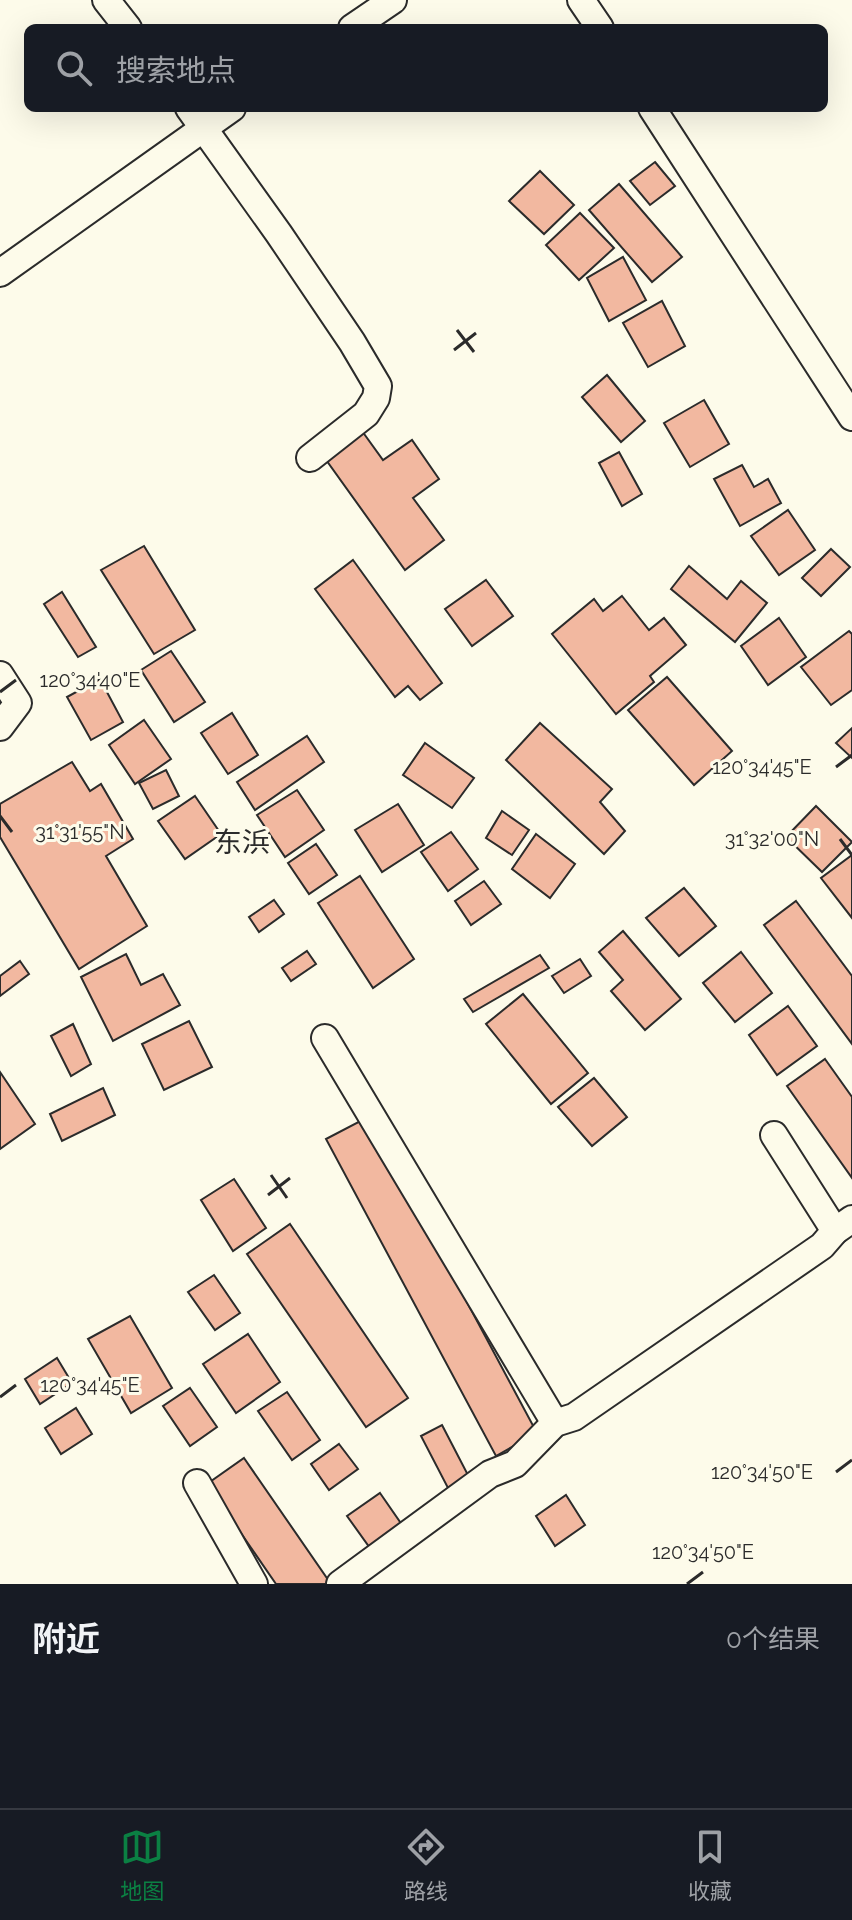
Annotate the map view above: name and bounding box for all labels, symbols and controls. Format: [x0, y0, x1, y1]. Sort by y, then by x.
search box [24, 24, 828, 112]
icon: search [52, 46, 96, 90]
text: 搜索地点 [116, 53, 236, 88]
text: 120°34'40"E [40, 668, 140, 692]
text: 120°34'45"E [712, 755, 812, 779]
text: 31°31'55"N [35, 820, 125, 844]
district label: 东浜 [214, 826, 270, 859]
text: 31°32'00"N [725, 827, 819, 851]
text: 120°34'45"E [40, 1373, 140, 1397]
text: 120°34'50"E [711, 1460, 813, 1484]
text: 120°34'50"E [652, 1540, 754, 1564]
text: 附近 [32, 1619, 100, 1659]
text: 0个结果 [726, 1624, 820, 1654]
tab: 地图 [120, 1825, 164, 1905]
tab: 路线 [404, 1825, 448, 1905]
tab: 收藏 [688, 1825, 732, 1905]

